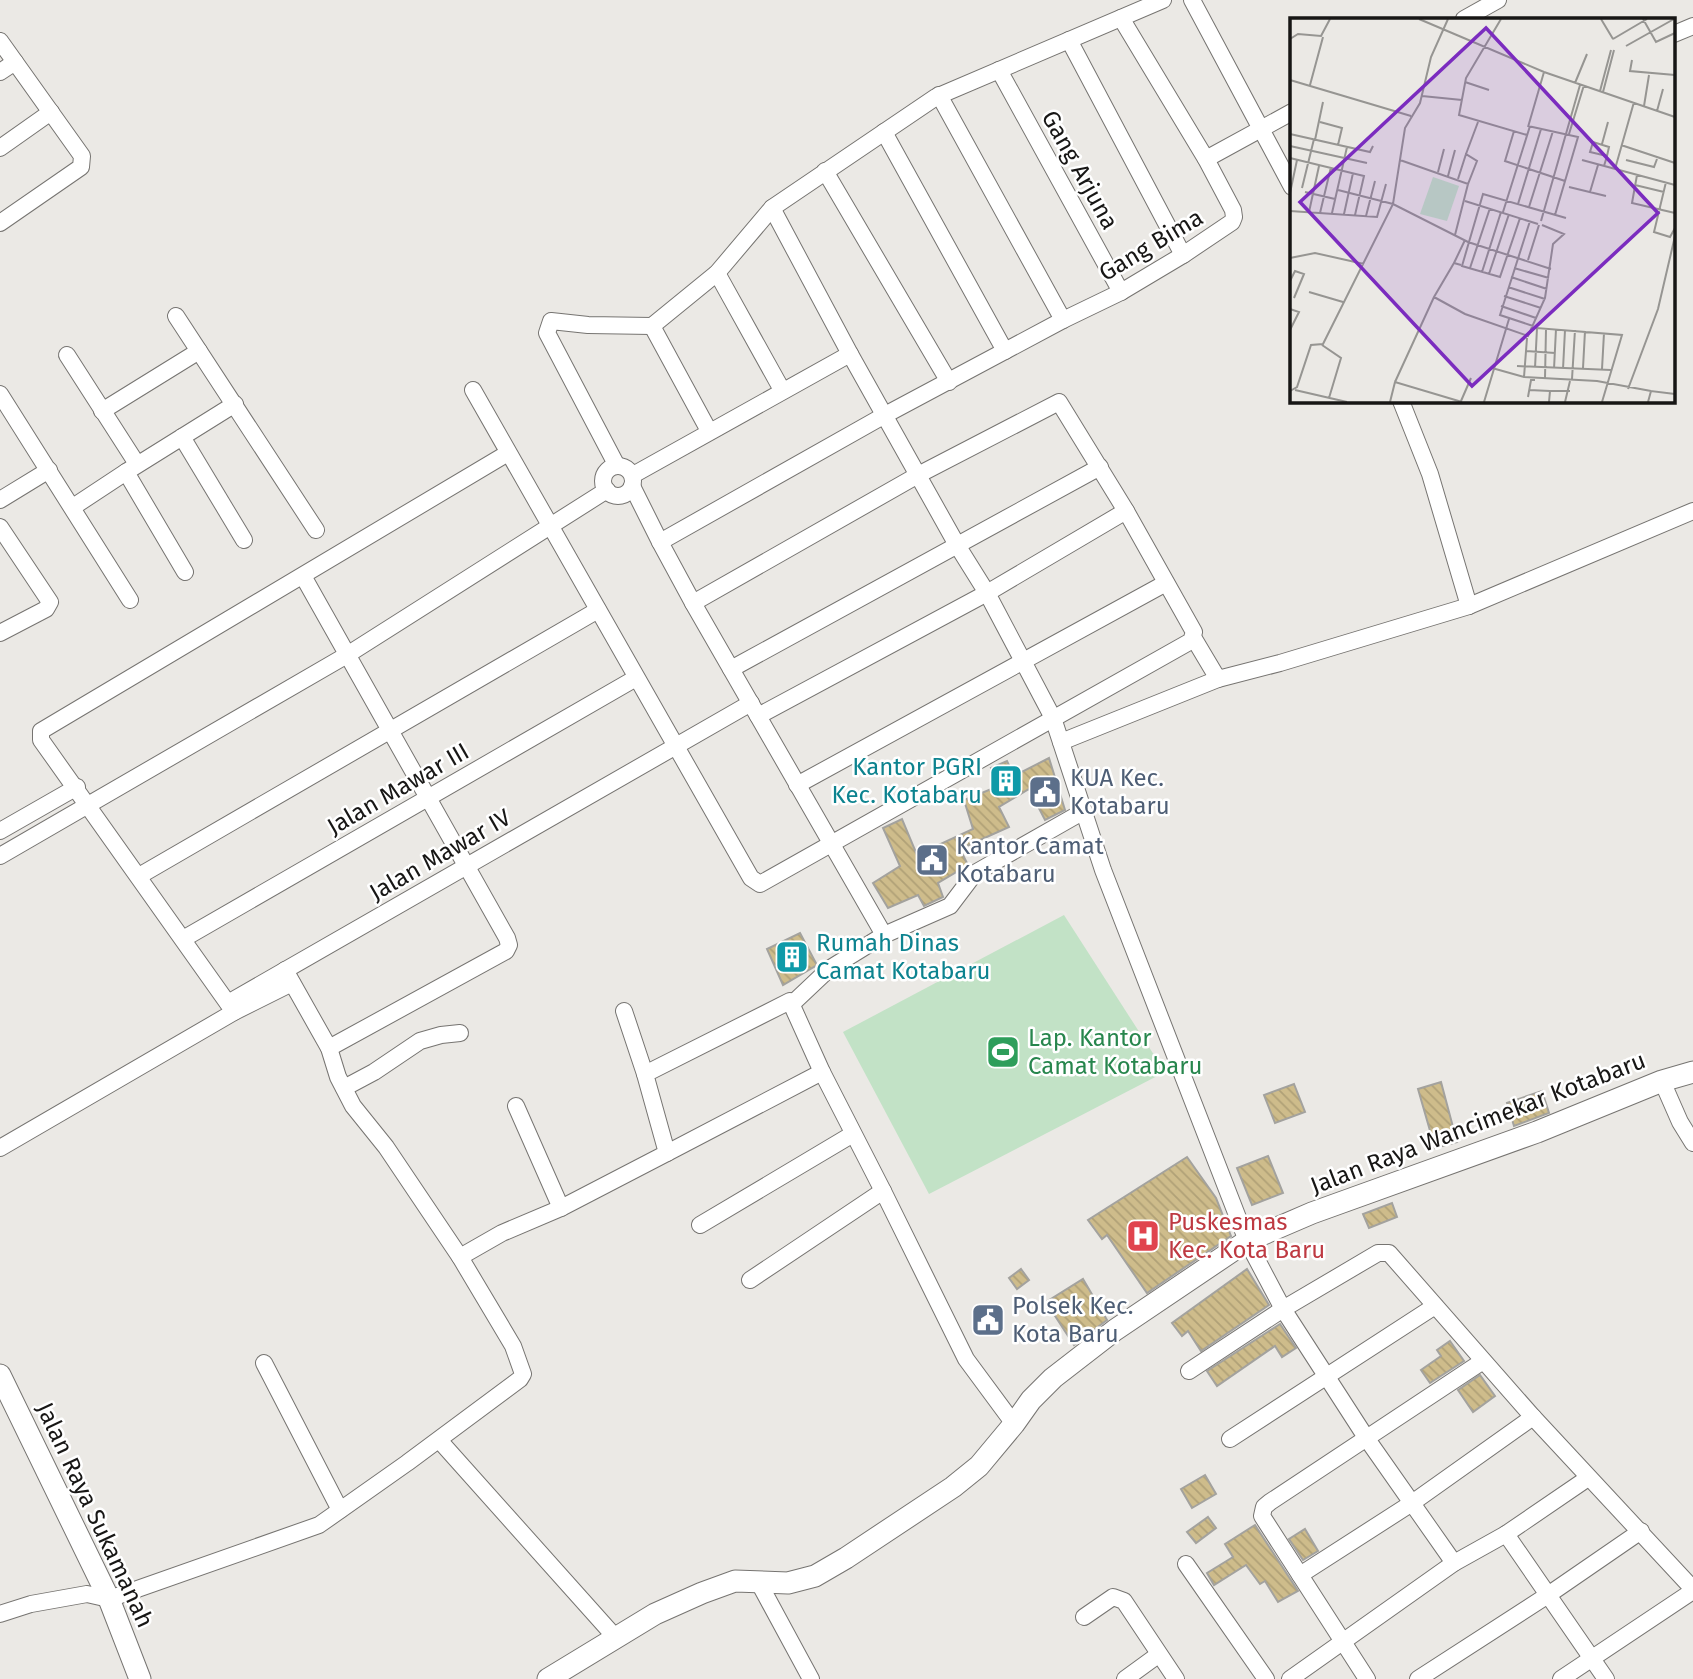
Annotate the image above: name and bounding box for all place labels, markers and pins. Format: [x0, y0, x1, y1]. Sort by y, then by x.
place label: Kantor PGRI Kec. Kotabaru [832, 753, 982, 809]
building icon: Kantor PGRI Kec. Kotabaru [987, 762, 1025, 800]
place label: KUA Kec. Kotabaru [1070, 764, 1170, 820]
public building icon: KUA Kec. Kotabaru [1026, 773, 1064, 811]
place label: Kantor Camat Kotabaru [956, 832, 1104, 888]
public building icon: Kantor Camat Kotabaru [913, 841, 951, 879]
place label: Rumah Dinas Camat Kotabaru [816, 929, 991, 985]
building icon: Rumah Dinas Camat Kotabaru [773, 938, 811, 976]
place label: Lap. Kantor Camat Kotabaru [1028, 1024, 1203, 1080]
sports icon: Lap. Kantor Camat Kotabaru [984, 1033, 1022, 1071]
place label: Puskesmas Kec. Kota Baru [1168, 1208, 1325, 1264]
hospital icon: Puskesmas Kec. Kota Baru [1124, 1217, 1162, 1255]
place label: Polsek Kec. Kota Baru [1012, 1292, 1134, 1348]
public building icon: Polsek Kec. Kota Baru [969, 1301, 1007, 1339]

